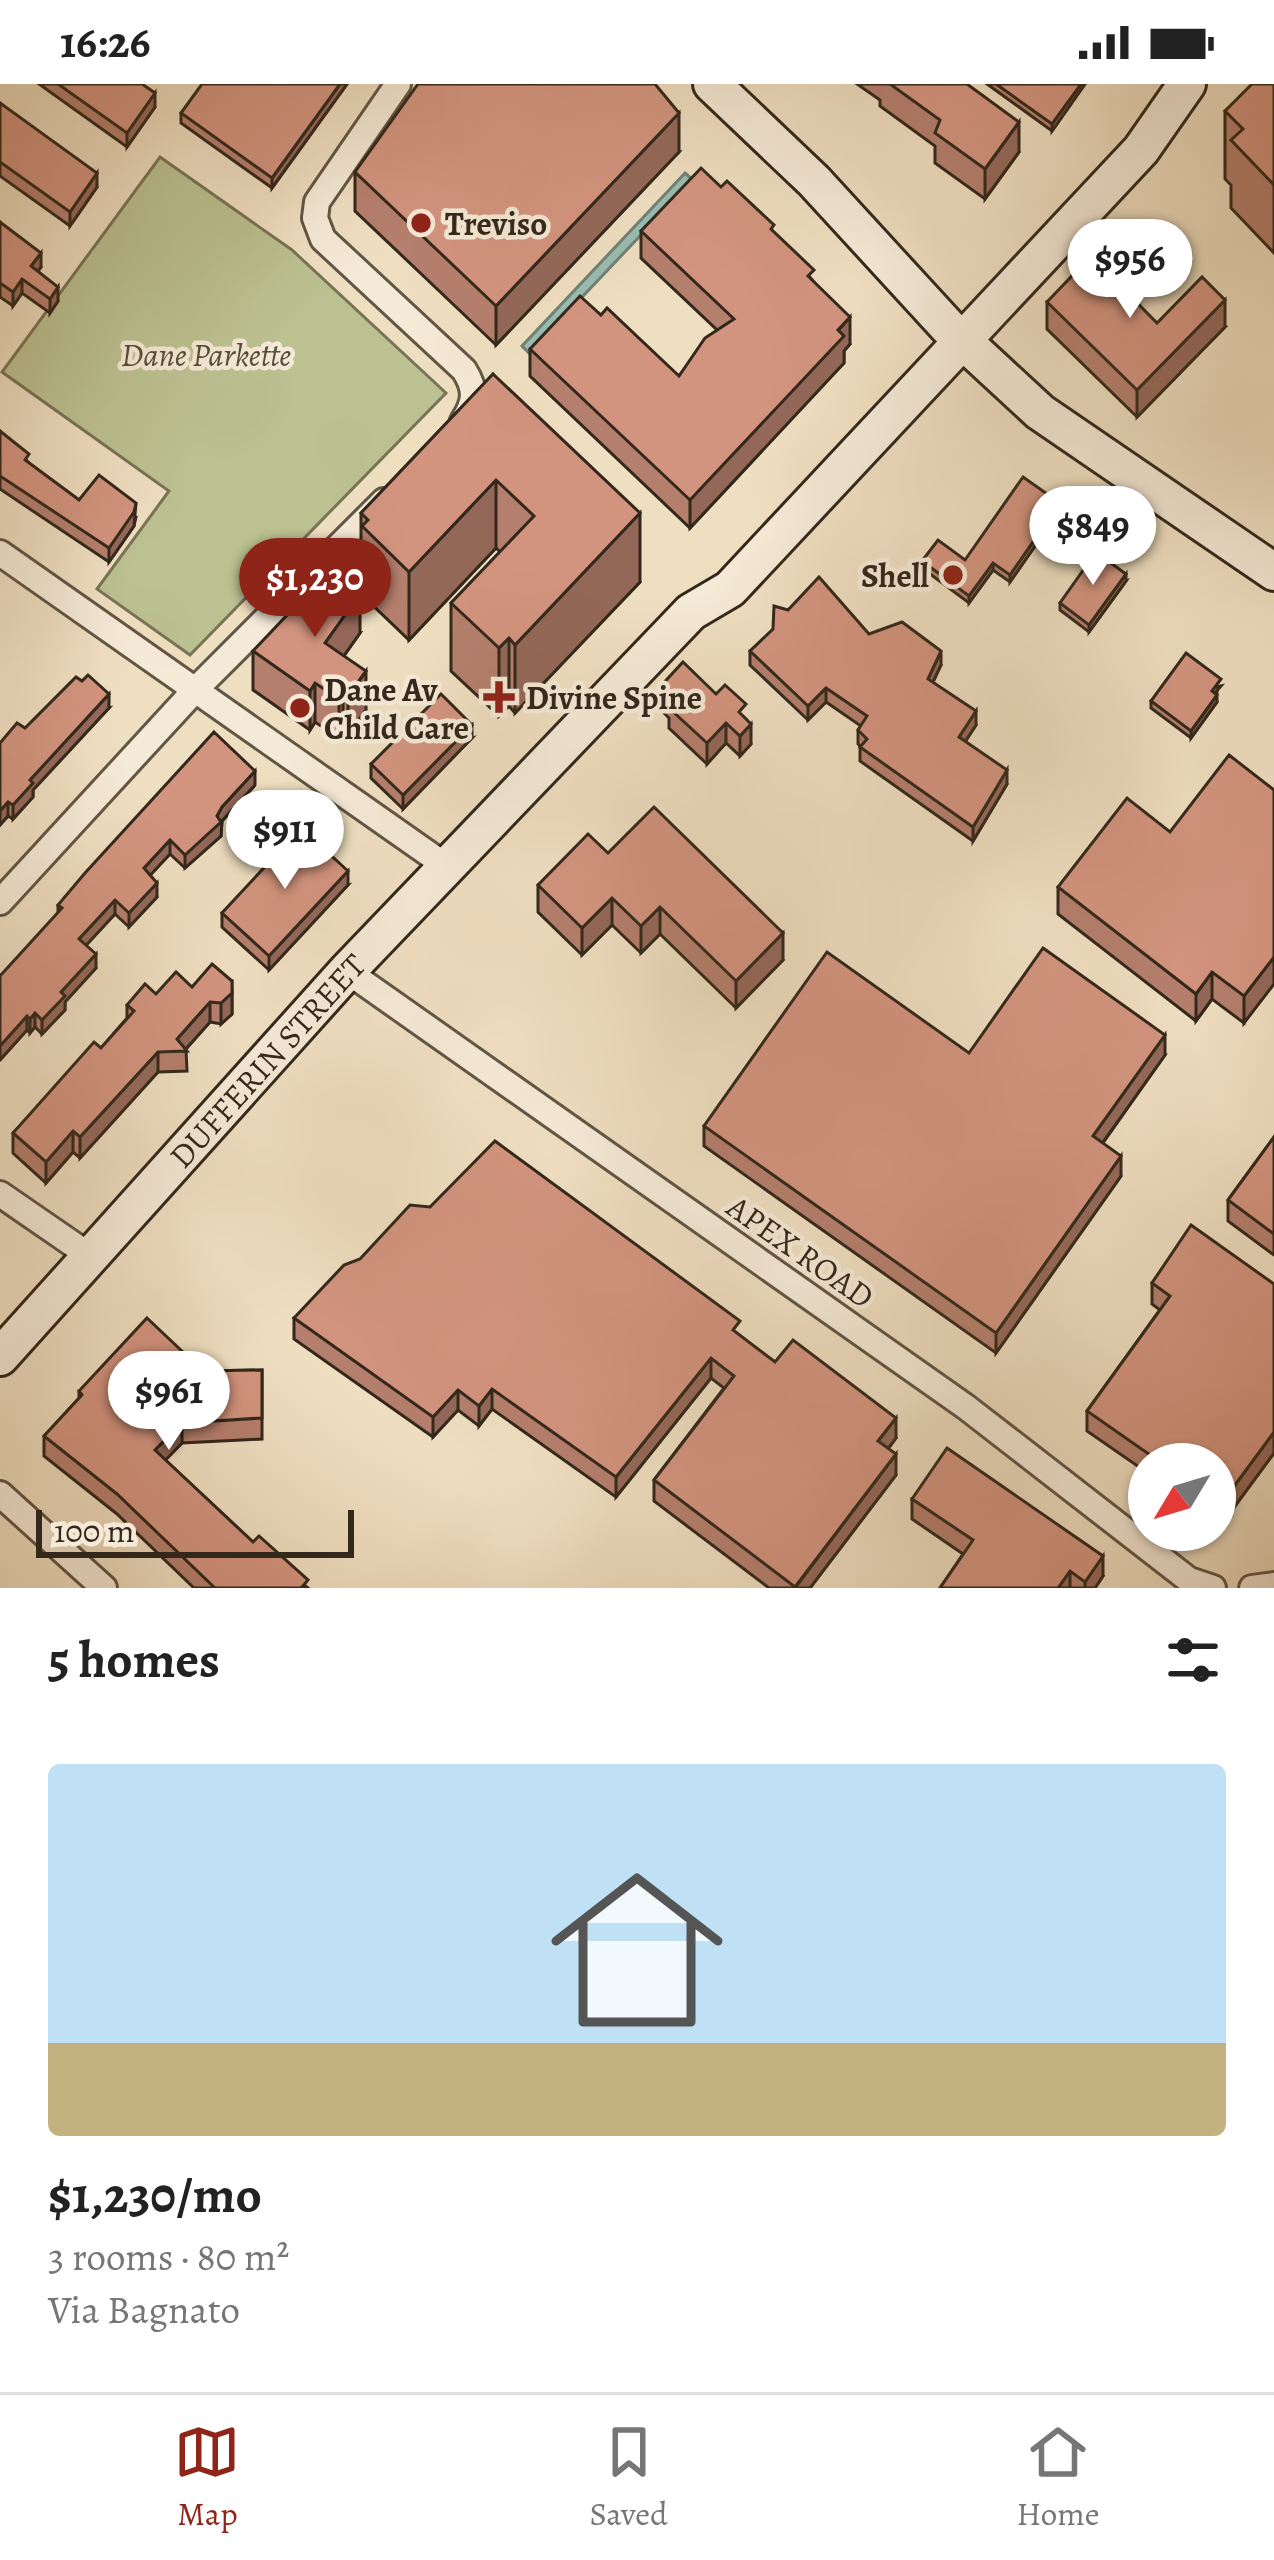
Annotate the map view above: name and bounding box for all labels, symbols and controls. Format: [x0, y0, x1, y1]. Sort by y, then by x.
text: 16:26 [60, 11, 151, 73]
place label: Treviso [445, 201, 547, 246]
marker: Treviso [408, 210, 434, 236]
pin: $956 [1059, 219, 1201, 321]
text: $956 [1094, 231, 1166, 284]
park label: Dane Parkette [121, 332, 291, 377]
pin: $849 [1022, 486, 1164, 588]
text: $849 [1056, 498, 1130, 551]
pin: $1,230 [217, 538, 413, 640]
text: $1,230 [266, 550, 364, 603]
place label: Shell [861, 553, 929, 598]
marker: Shell [940, 562, 966, 588]
place label: Dane Av Child Care [324, 667, 469, 750]
place label: Divine Spine [526, 675, 702, 720]
marker: Divine Spine [483, 681, 515, 713]
marker: Dane Av Child Care [287, 695, 313, 721]
pin: $911 [214, 790, 356, 892]
text: $911 [253, 802, 317, 855]
street label: DUFFERIN STREET [159, 943, 375, 1178]
street label: APEX ROAD [717, 1184, 883, 1319]
pin: $961 [98, 1351, 240, 1453]
text: $961 [135, 1363, 203, 1416]
north arrow [1128, 1443, 1236, 1551]
map controls [1128, 1443, 1236, 1551]
scale bar [36, 1504, 354, 1557]
text: 100 m [54, 1508, 134, 1553]
text: 5 homes [48, 1625, 220, 1695]
icon: filters [1160, 1627, 1226, 1693]
icon: home [529, 1842, 745, 2058]
text: $1,230/mo [48, 2160, 262, 2230]
text: 3 rooms · 80 m² [48, 2230, 289, 2283]
text: Via Bagnato [48, 2283, 240, 2336]
tab: Map [174, 2419, 240, 2536]
tab: Saved [589, 2419, 668, 2536]
tab: Home [1017, 2419, 1100, 2536]

